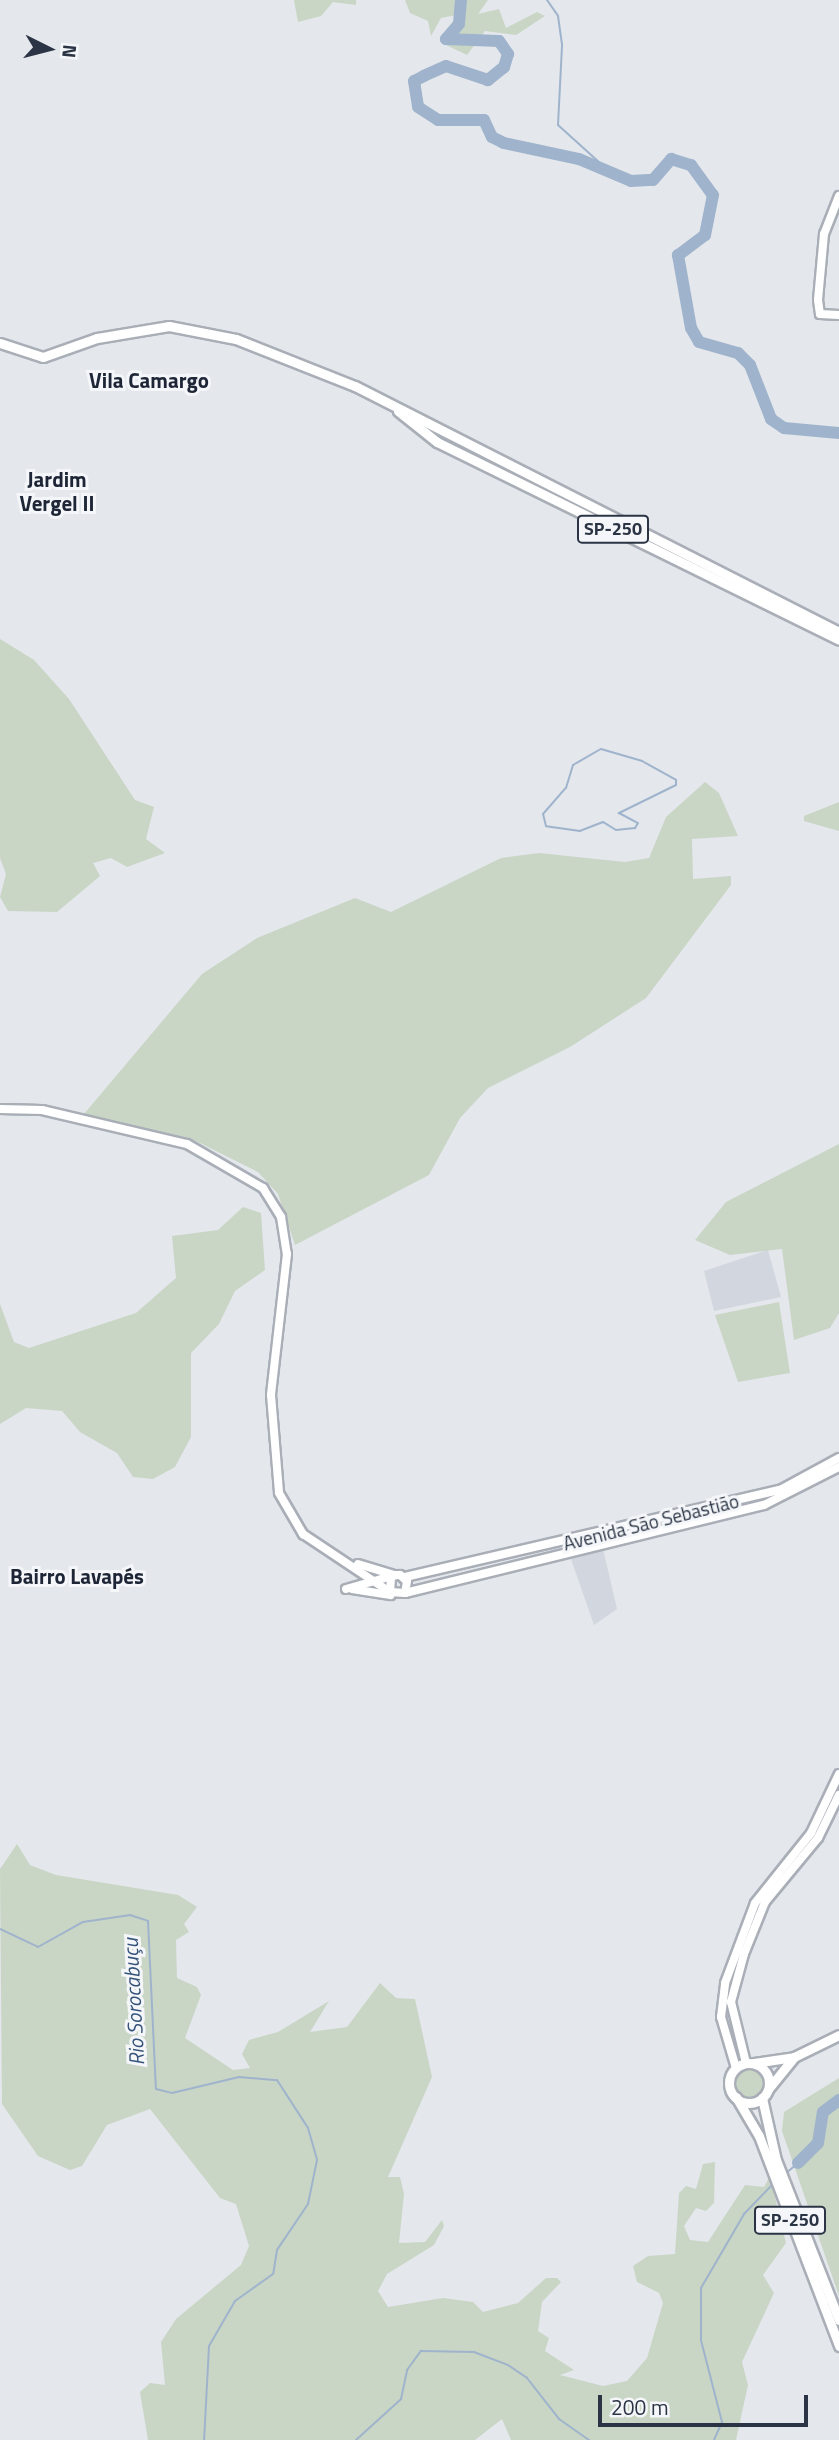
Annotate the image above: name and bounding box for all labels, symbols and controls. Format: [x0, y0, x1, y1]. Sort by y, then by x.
north arrow [14, 14, 84, 84]
text: N [55, 43, 85, 59]
district label: Vila Camargo [89, 367, 209, 393]
district label: Jardim Vergel II [20, 466, 94, 516]
road number: SP-250 [576, 514, 650, 544]
street label: Avenida São Sebastião [561, 1489, 741, 1555]
district label: Bairro Lavapés [10, 1563, 144, 1589]
water label: Rio Sorocabuçu [117, 1938, 149, 2066]
road number: SP-250 [753, 2206, 827, 2234]
scale bar [601, 2380, 811, 2424]
text: 200 m [611, 2391, 668, 2423]

